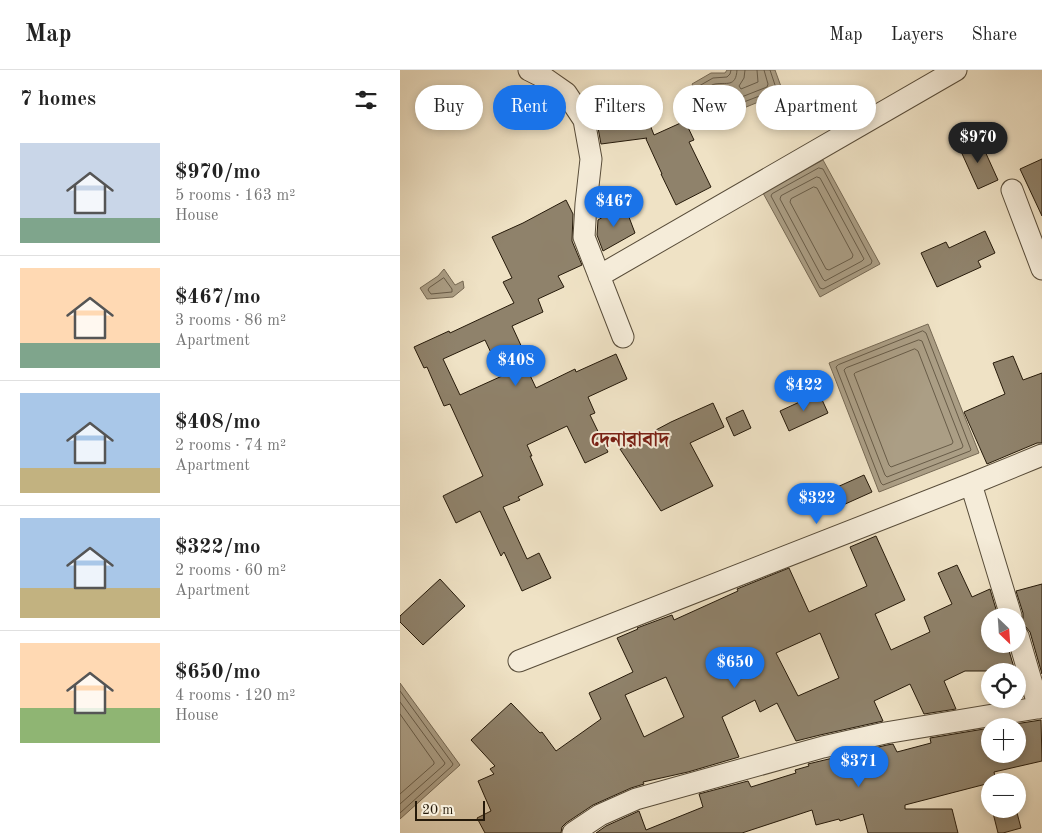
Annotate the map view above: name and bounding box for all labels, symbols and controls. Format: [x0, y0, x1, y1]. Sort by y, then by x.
text: Map [25, 23, 72, 47]
text: Map [829, 26, 863, 44]
text: Layers [891, 26, 943, 44]
text: Share [971, 26, 1017, 44]
chip: Buy [415, 85, 483, 130]
chip: Rent [493, 85, 566, 130]
chip: Filters [576, 85, 663, 130]
chip: New [673, 85, 746, 130]
chip: Apartment [756, 85, 876, 130]
icon: filters [352, 86, 380, 114]
text: 7 homes [20, 89, 96, 110]
pin: $970 [948, 122, 1008, 164]
text: $970 [959, 130, 997, 146]
text: $970/mo [175, 162, 261, 183]
icon: home [60, 163, 120, 223]
pin: $467 [584, 186, 644, 228]
text: 5 rooms · 163 m² [175, 188, 295, 204]
text: $467 [595, 194, 633, 210]
text: House [175, 208, 218, 224]
text: $467/mo [175, 287, 261, 308]
icon: home [60, 288, 120, 348]
text: 3 rooms · 86 m² [175, 313, 286, 329]
text: Apartment [175, 333, 250, 349]
pin: $408 [486, 344, 546, 387]
text: $408 [497, 353, 535, 369]
pin: $422 [774, 370, 834, 412]
text: $422 [785, 378, 823, 394]
text: $408/mo [175, 412, 261, 433]
icon: home [60, 413, 120, 473]
district label: দেনারাবাদ [591, 431, 670, 451]
text: 2 rooms · 74 m² [175, 438, 286, 454]
text: Apartment [175, 458, 250, 474]
pin: $322 [787, 482, 847, 525]
text: $322 [798, 491, 836, 507]
text: $322/mo [175, 537, 261, 558]
icon: home [60, 538, 120, 598]
text: 2 rooms · 60 m² [175, 563, 286, 579]
text: Apartment [175, 583, 250, 599]
north arrow [981, 608, 1026, 652]
map controls [981, 608, 1026, 818]
pin: $650 [705, 646, 765, 689]
text: $650 [716, 655, 754, 671]
text: $650/mo [175, 662, 261, 683]
icon: home [60, 663, 120, 723]
button: locate [981, 663, 1026, 708]
text: 4 rooms · 120 m² [175, 688, 295, 704]
text: House [175, 708, 218, 724]
button: + [981, 718, 1026, 763]
pin: $371 [829, 746, 889, 788]
text: $371 [840, 754, 878, 770]
button: − [981, 773, 1026, 818]
scale bar [415, 798, 485, 821]
text: 20 m [422, 803, 453, 817]

